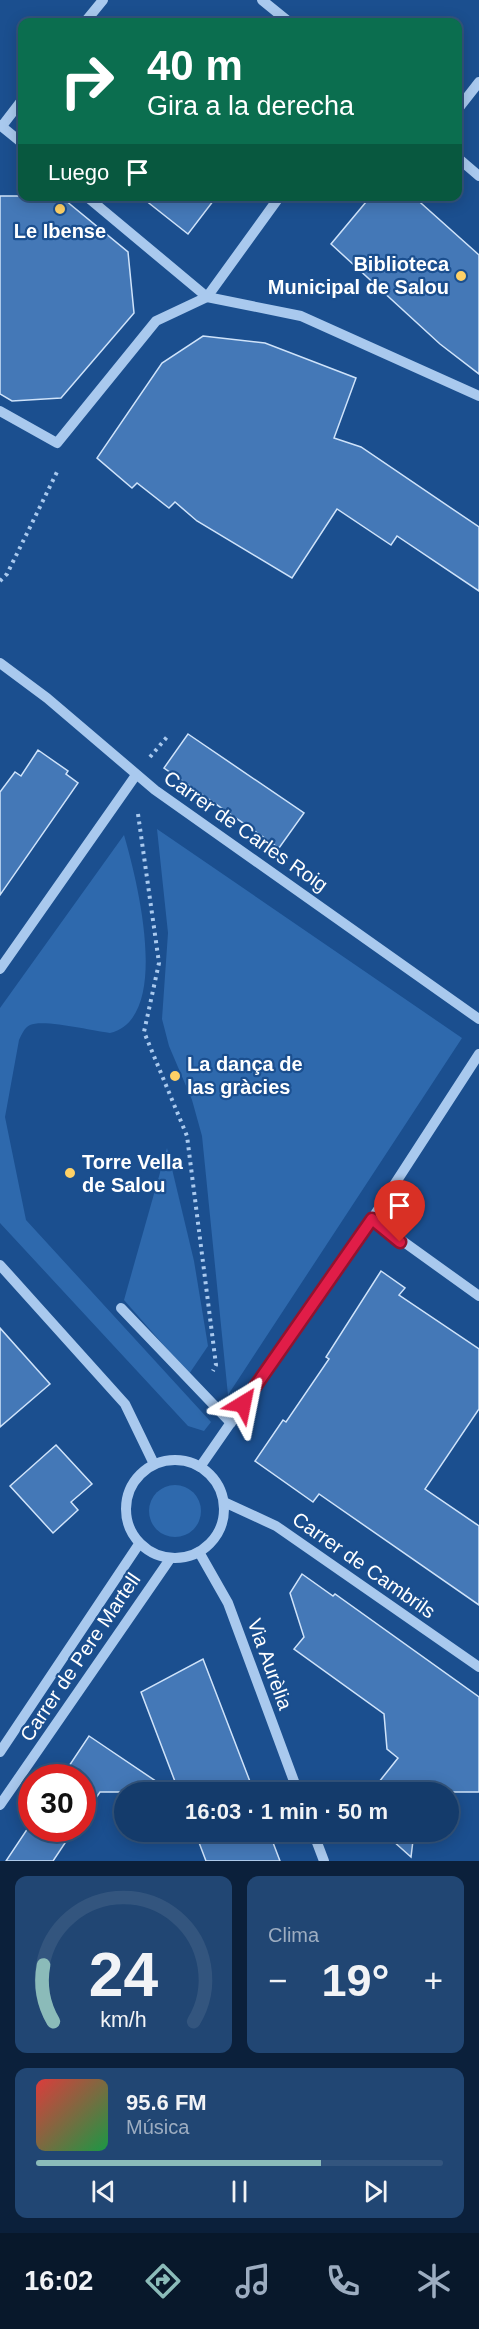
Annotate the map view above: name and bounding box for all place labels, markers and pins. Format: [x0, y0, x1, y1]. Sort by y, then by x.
marker: Le Ibense [53, 202, 67, 216]
place label: Le Ibense [14, 220, 106, 242]
place label: Biblioteca Municipal de Salou [268, 253, 450, 298]
marker: Biblioteca Municipal de Salou [454, 269, 468, 283]
place label: La dança de las gràcies [187, 1053, 303, 1098]
marker: La dança de las gràcies [168, 1069, 182, 1083]
place label: Torre Vella de Salou [82, 1151, 184, 1196]
marker: Torre Vella de Salou [63, 1166, 77, 1180]
pin [374, 1180, 425, 1242]

